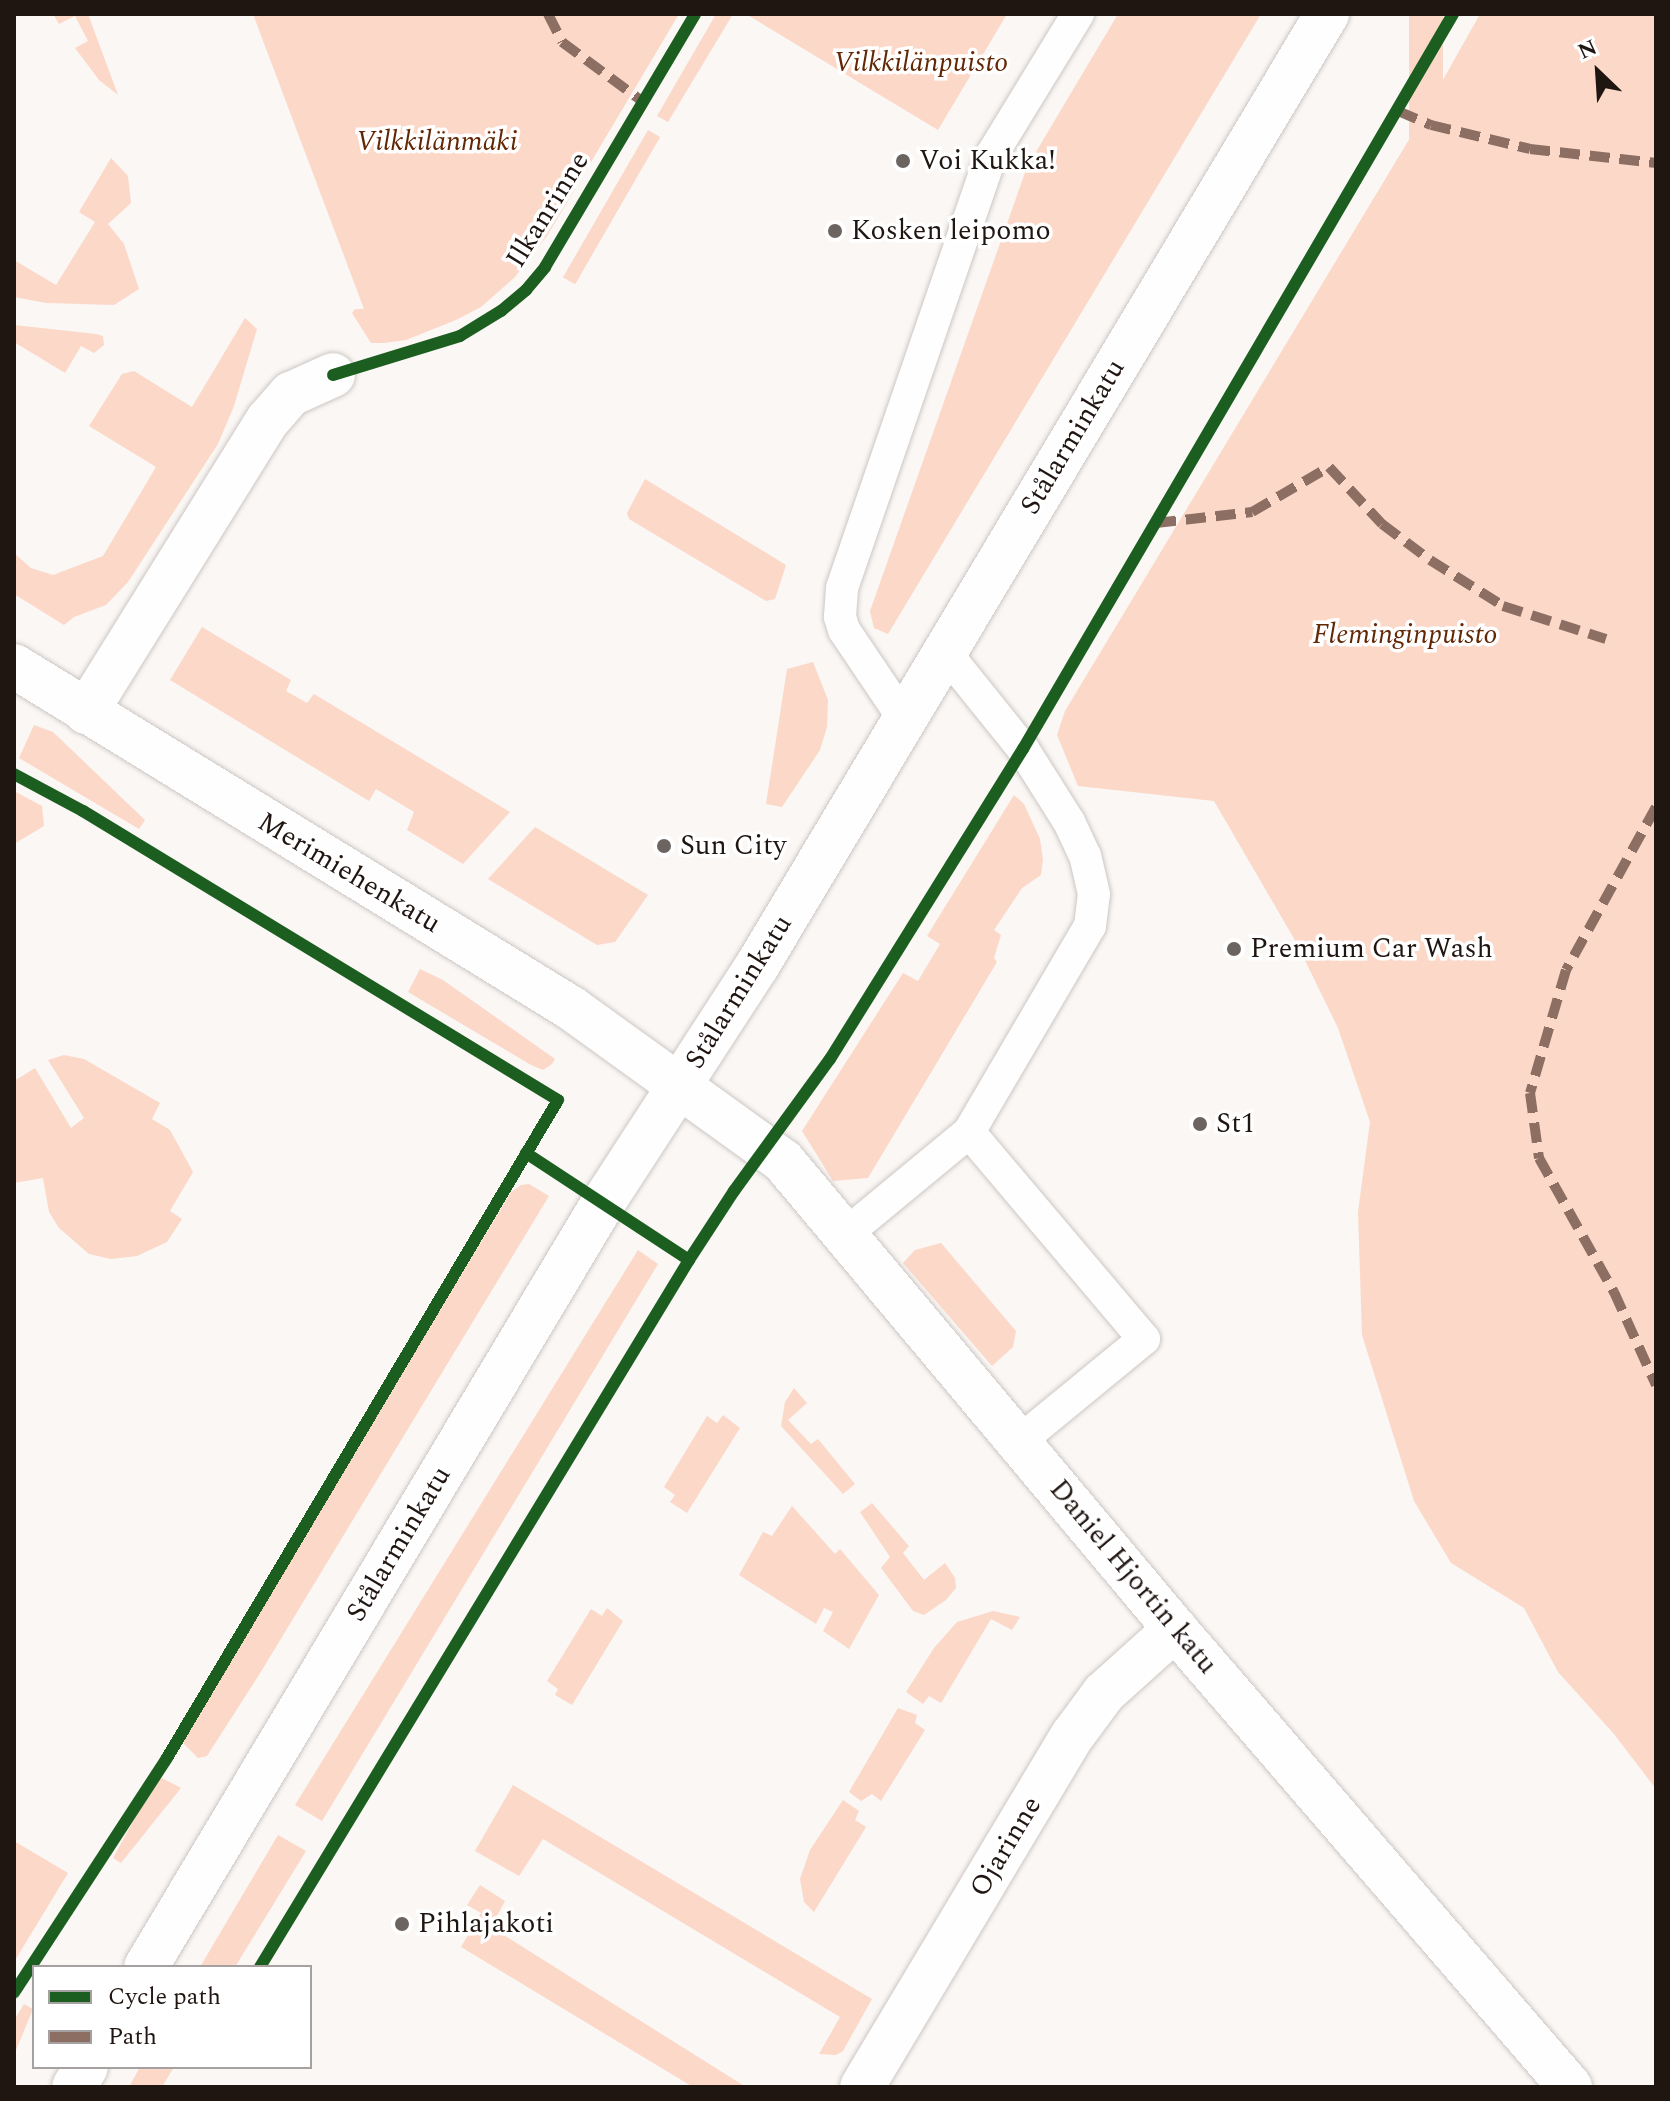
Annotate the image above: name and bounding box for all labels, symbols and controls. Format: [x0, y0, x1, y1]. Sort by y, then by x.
text: N [1573, 31, 1603, 69]
north arrow [1558, 32, 1638, 112]
park label: Vilkkilänpuisto [834, 46, 1008, 80]
park label: Vilkkilänmäki [356, 125, 518, 159]
place label: Voi Kukka! [919, 144, 1055, 178]
street label: Ilkanrinne [499, 146, 597, 274]
marker: Voi Kukka! [894, 152, 912, 170]
place label: Kosken leipomo [851, 214, 1051, 248]
marker: Kosken leipomo [826, 222, 844, 240]
street label: Stålarminkatu [1013, 353, 1133, 521]
park label: Fleminginpuisto [1312, 618, 1498, 652]
street label: Merimiehenkatu [252, 805, 446, 941]
place label: Sun City [680, 829, 786, 863]
marker: Sun City [655, 837, 673, 855]
street label: Stålarminkatu [678, 909, 800, 1075]
place label: Premium Car Wash [1250, 932, 1493, 966]
marker: Premium Car Wash [1225, 940, 1243, 958]
place label: St1 [1216, 1107, 1255, 1141]
marker: St1 [1191, 1115, 1209, 1133]
street label: Stålarminkatu [339, 1460, 459, 1628]
street label: Daniel Hjortin katu [1042, 1473, 1224, 1681]
street label: Ojarinne [963, 1791, 1049, 1903]
place label: Pihlajakoti [418, 1907, 554, 1941]
marker: Pihlajakoti [393, 1915, 411, 1933]
legend [32, 1965, 312, 2069]
text: Cycle path [108, 1979, 221, 2015]
text: Path [108, 2019, 157, 2055]

